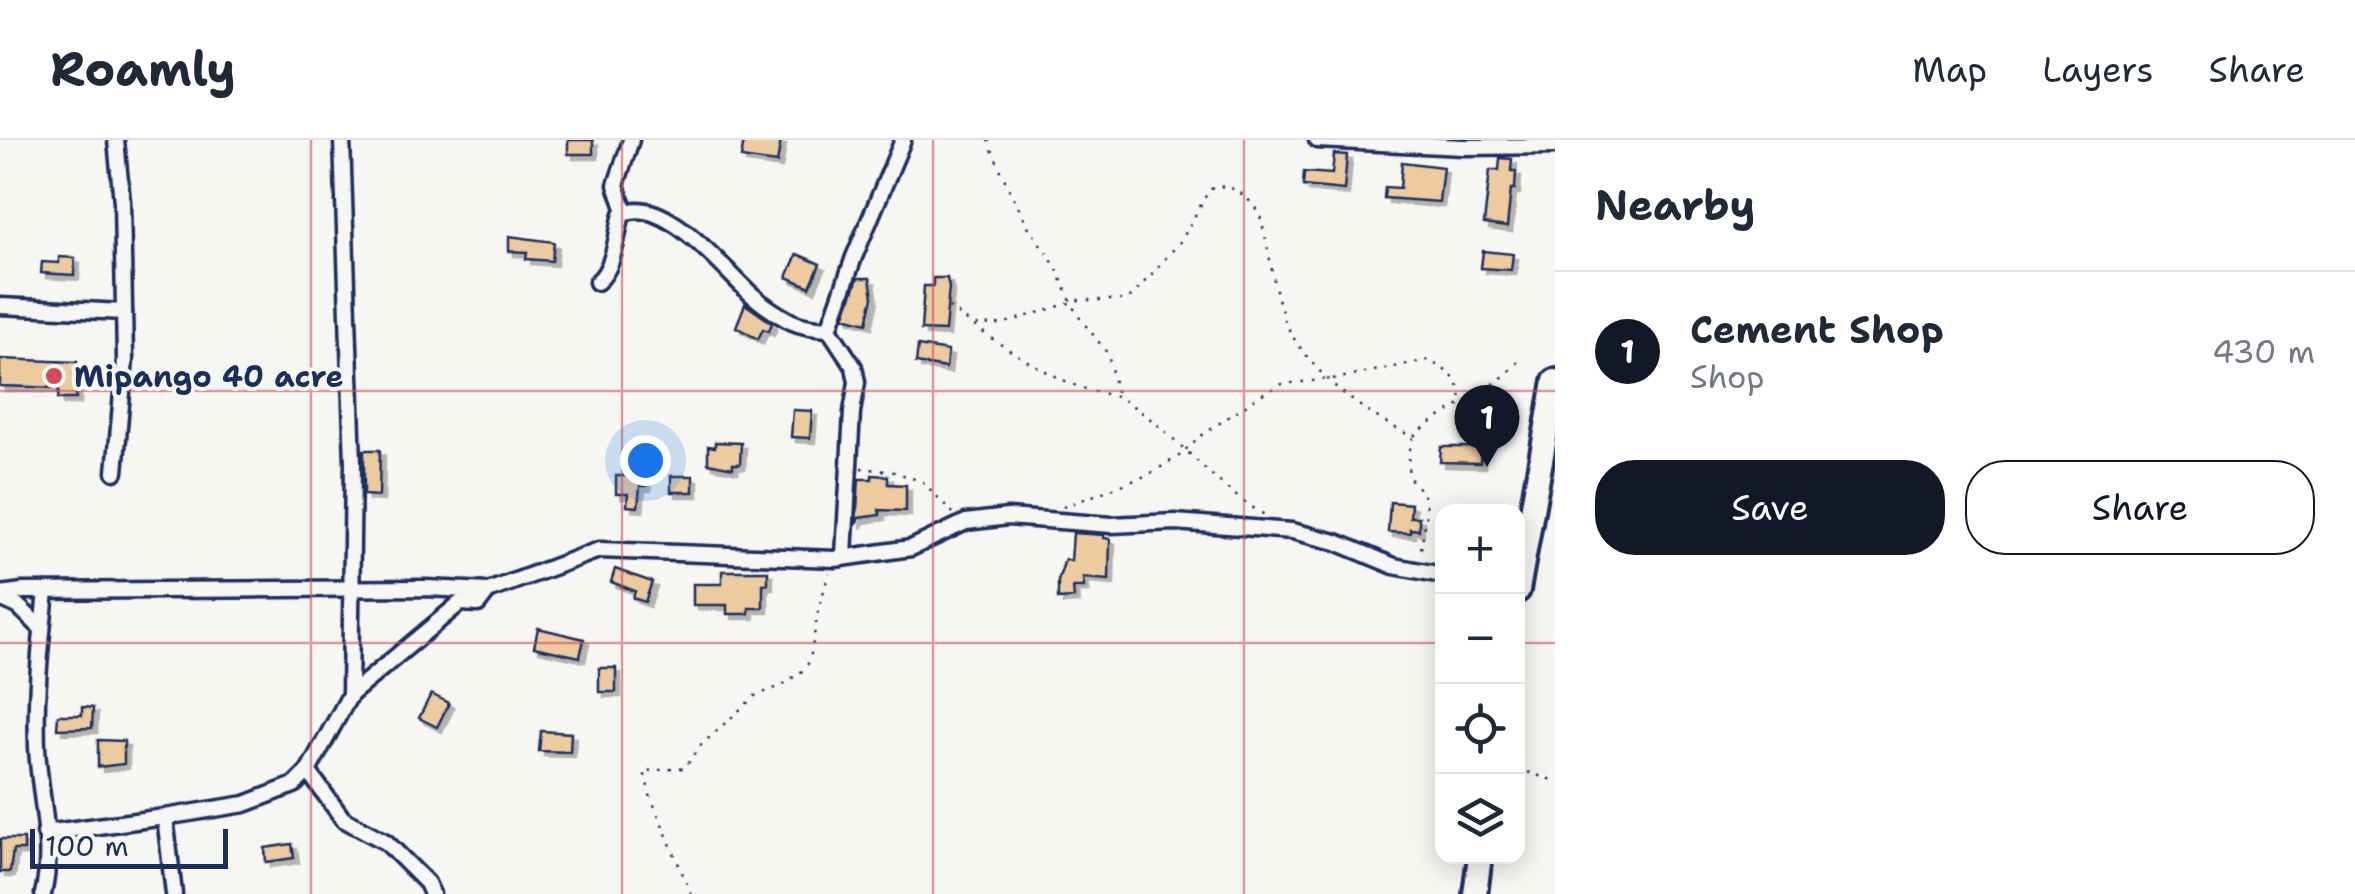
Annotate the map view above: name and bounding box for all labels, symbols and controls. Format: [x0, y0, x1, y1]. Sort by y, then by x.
text: Roamly [50, 37, 236, 101]
text: Map [1912, 46, 1987, 93]
text: Layers [2042, 46, 2154, 93]
text: Share [2209, 46, 2305, 93]
text: Nearby [1595, 177, 1755, 233]
text: Cement Shop [1690, 304, 1944, 355]
text: 1 [1620, 330, 1635, 373]
text: 430 m [2212, 330, 2315, 373]
text: Shop [1690, 355, 1765, 398]
place label: Mipango 40 acre [74, 356, 343, 397]
marker: Mipango 40 acre [43, 365, 65, 387]
pin: 1 [1454, 385, 1520, 467]
your location [620, 435, 671, 486]
button: Save [1595, 460, 1945, 555]
button: Share [1965, 460, 2315, 555]
map controls [1435, 504, 1525, 864]
button: + [1435, 504, 1525, 594]
button: − [1435, 594, 1525, 684]
button: locate [1435, 684, 1525, 774]
button: layers [1435, 774, 1525, 864]
scale bar [30, 824, 228, 868]
text: 100 m [45, 827, 129, 865]

